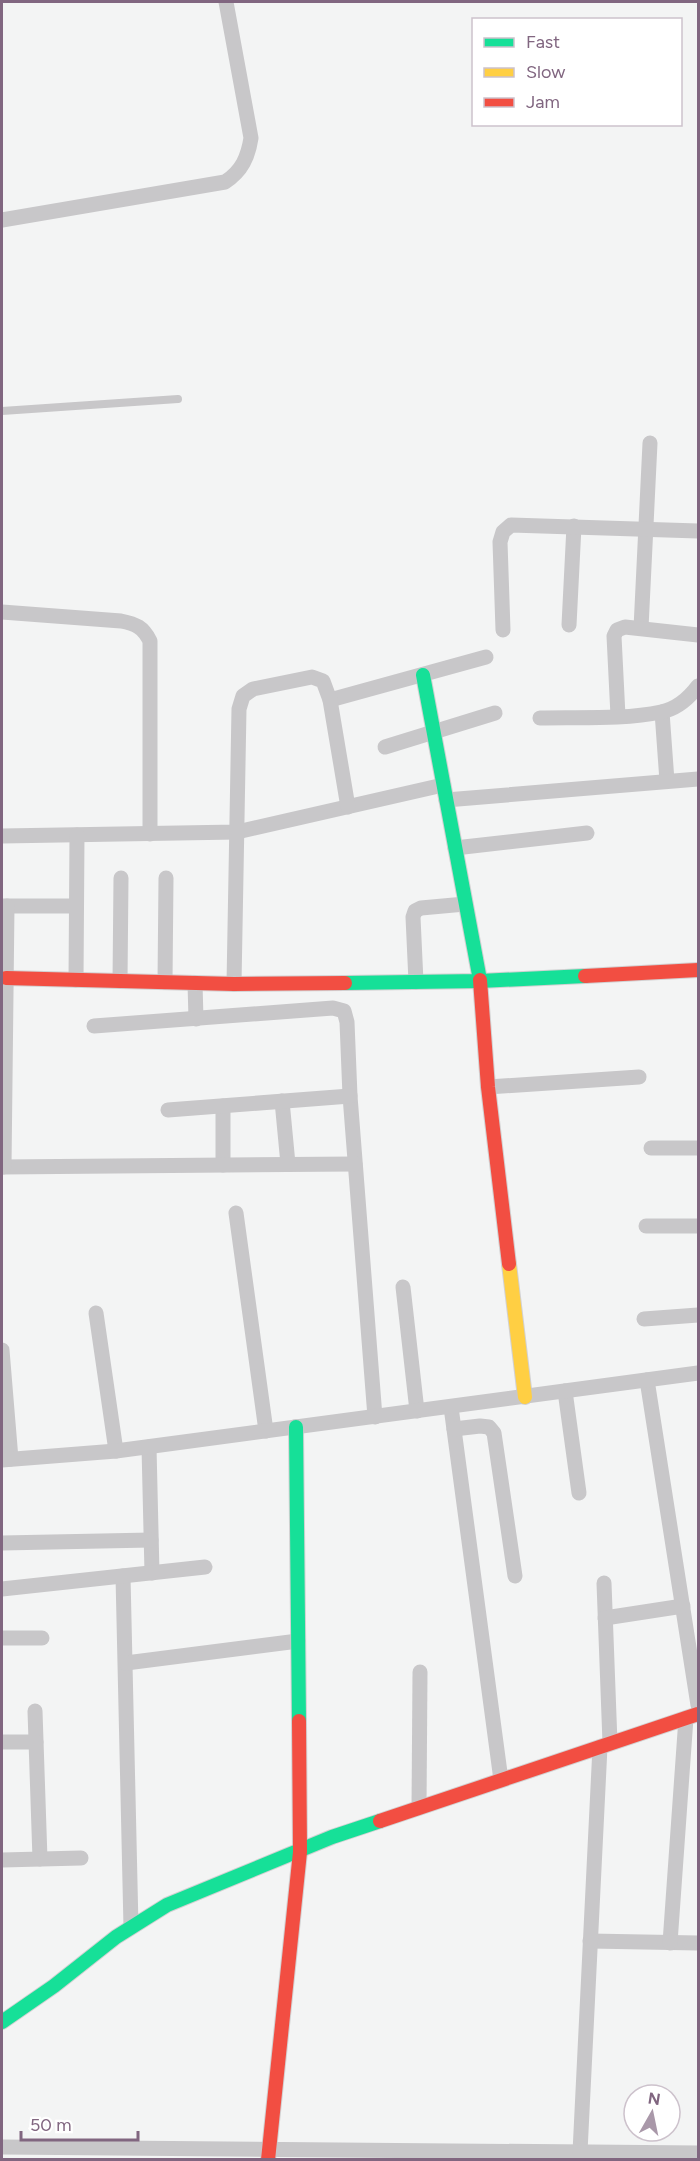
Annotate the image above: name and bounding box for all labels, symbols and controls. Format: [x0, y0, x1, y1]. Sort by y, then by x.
legend [472, 18, 682, 126]
text: Fast [526, 31, 560, 53]
text: Slow [526, 61, 565, 83]
text: Jam [526, 91, 560, 113]
north arrow [622, 2083, 682, 2143]
text: N [647, 2088, 662, 2109]
scale bar [21, 2104, 138, 2142]
text: 50 m [30, 2114, 72, 2136]

